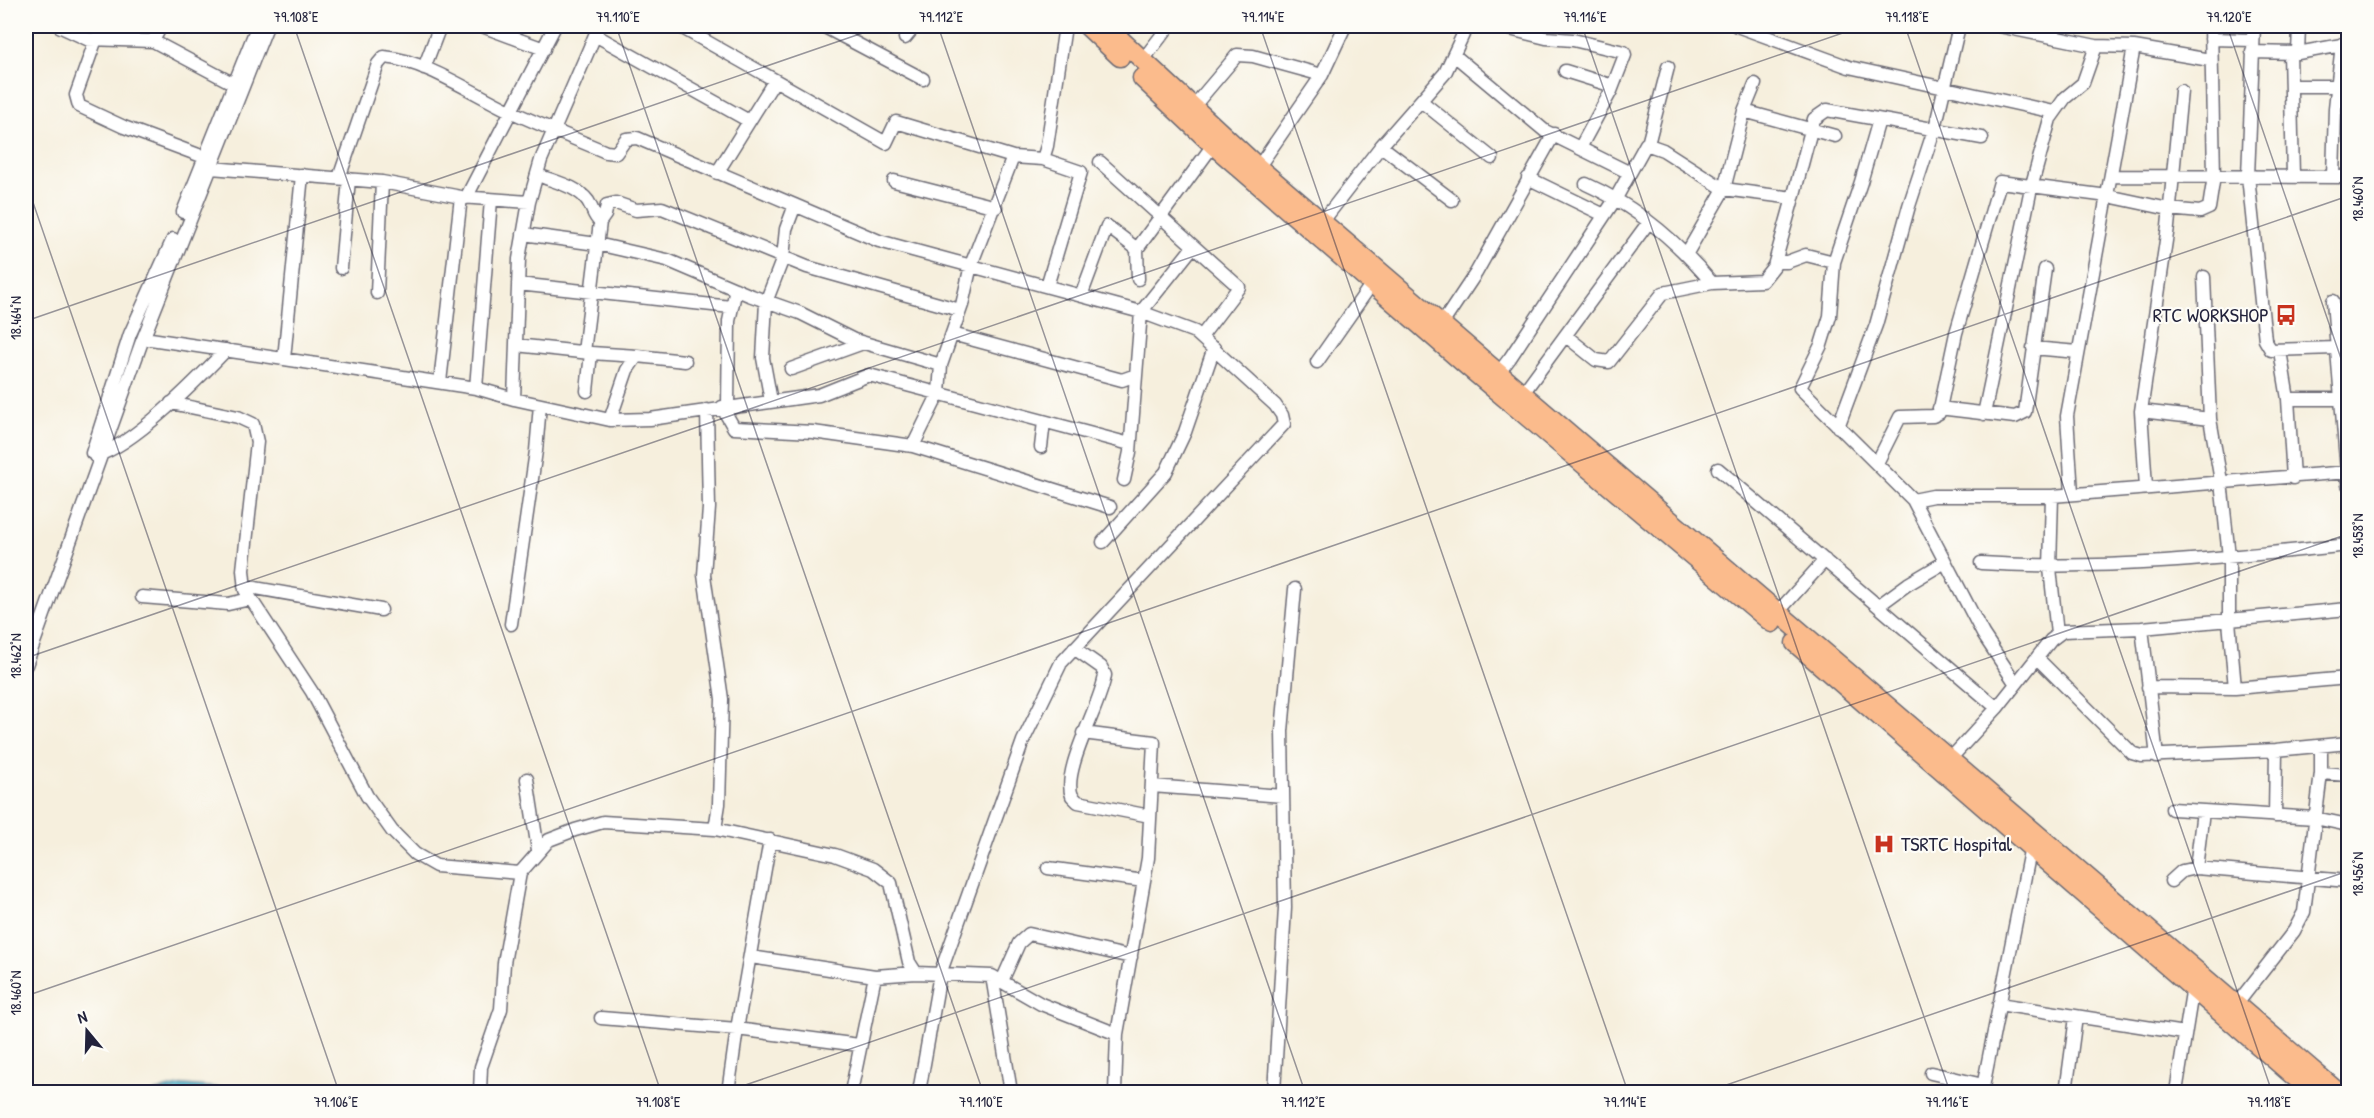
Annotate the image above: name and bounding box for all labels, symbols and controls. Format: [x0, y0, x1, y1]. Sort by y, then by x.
text: 79.108°E [274, 6, 319, 27]
text: 79.110°E [596, 6, 640, 27]
text: 79.112°E [919, 6, 963, 27]
text: 79.114°E [1242, 6, 1285, 27]
text: 79.116°E [1563, 6, 1607, 27]
text: 79.118°E [1885, 6, 1929, 27]
text: 79.120°E [2206, 6, 2252, 27]
text: 18.460°N [2347, 177, 2368, 221]
text: 18.464°N [5, 296, 26, 340]
place label: RTC WORKSHOP [2153, 301, 2269, 328]
bus stop icon: RTC WORKSHOP [2274, 303, 2298, 327]
text: 18.458°N [2347, 513, 2368, 559]
text: 18.462°N [5, 633, 26, 679]
place label: TSRTC Hospital [1901, 830, 2012, 857]
hospital icon: TSRTC Hospital [1872, 832, 1896, 856]
text: 18.456°N [2347, 852, 2368, 896]
text: 18.460°N [5, 971, 26, 1015]
north arrow [57, 1001, 117, 1061]
text: N [75, 1005, 90, 1029]
text: 79.106°E [314, 1091, 359, 1112]
text: 79.108°E [636, 1091, 681, 1112]
text: 79.110°E [959, 1091, 1003, 1112]
text: 79.112°E [1281, 1091, 1325, 1112]
text: 79.114°E [1604, 1091, 1647, 1112]
text: 79.116°E [1925, 1091, 1969, 1112]
text: 79.118°E [2247, 1091, 2291, 1112]

